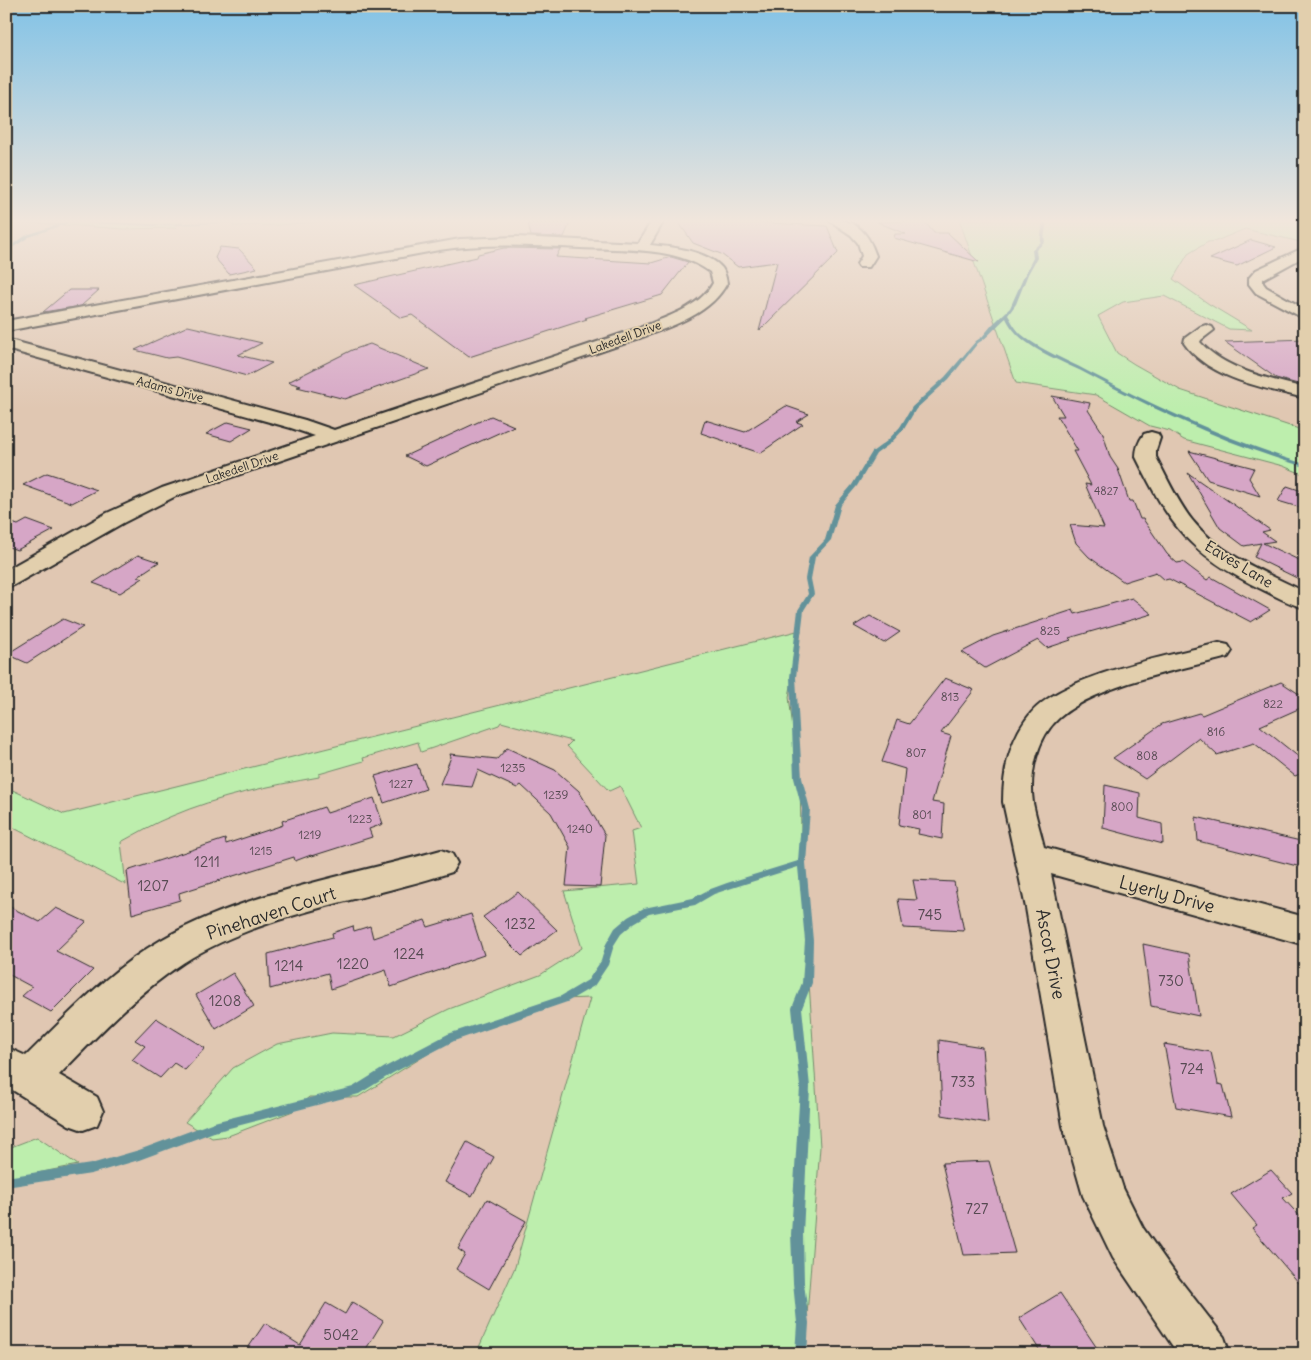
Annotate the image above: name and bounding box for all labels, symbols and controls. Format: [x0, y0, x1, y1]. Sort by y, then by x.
street label: Lakedell Drive [587, 317, 663, 357]
street label: Adams Drive [135, 373, 205, 405]
street label: Lakedell Drive [204, 448, 280, 486]
house number: 4827 [1094, 484, 1119, 498]
street label: Eaves Lane [1201, 536, 1277, 592]
house number: 825 [1040, 623, 1060, 638]
house number: 813 [941, 689, 959, 704]
house number: 822 [1263, 696, 1283, 711]
house number: 816 [1207, 724, 1225, 739]
house number: 807 [906, 745, 926, 760]
house number: 808 [1136, 748, 1158, 763]
house number: 1235 [500, 760, 526, 775]
house number: 1227 [389, 776, 413, 791]
house number: 1239 [543, 787, 569, 802]
house number: 800 [1111, 799, 1133, 814]
house number: 801 [912, 807, 932, 822]
house number: 1223 [348, 811, 373, 826]
house number: 1240 [567, 821, 593, 836]
house number: 1219 [298, 827, 322, 842]
house number: 1215 [249, 843, 273, 858]
house number: 1211 [194, 852, 220, 871]
street label: Lyerly Drive [1117, 870, 1217, 918]
house number: 1207 [137, 876, 169, 895]
street label: Pinehaven Court [203, 881, 339, 945]
house number: 745 [918, 905, 942, 924]
street label: Ascot Drive [1031, 907, 1071, 1001]
house number: 1232 [505, 914, 535, 933]
house number: 1224 [394, 944, 425, 963]
house number: 1220 [337, 954, 369, 973]
house number: 1214 [275, 956, 304, 975]
house number: 730 [1158, 971, 1184, 990]
house number: 1208 [209, 991, 241, 1010]
house number: 724 [1180, 1059, 1204, 1078]
house number: 733 [951, 1072, 975, 1091]
house number: 727 [966, 1199, 988, 1218]
house number: 5042 [323, 1325, 359, 1344]

